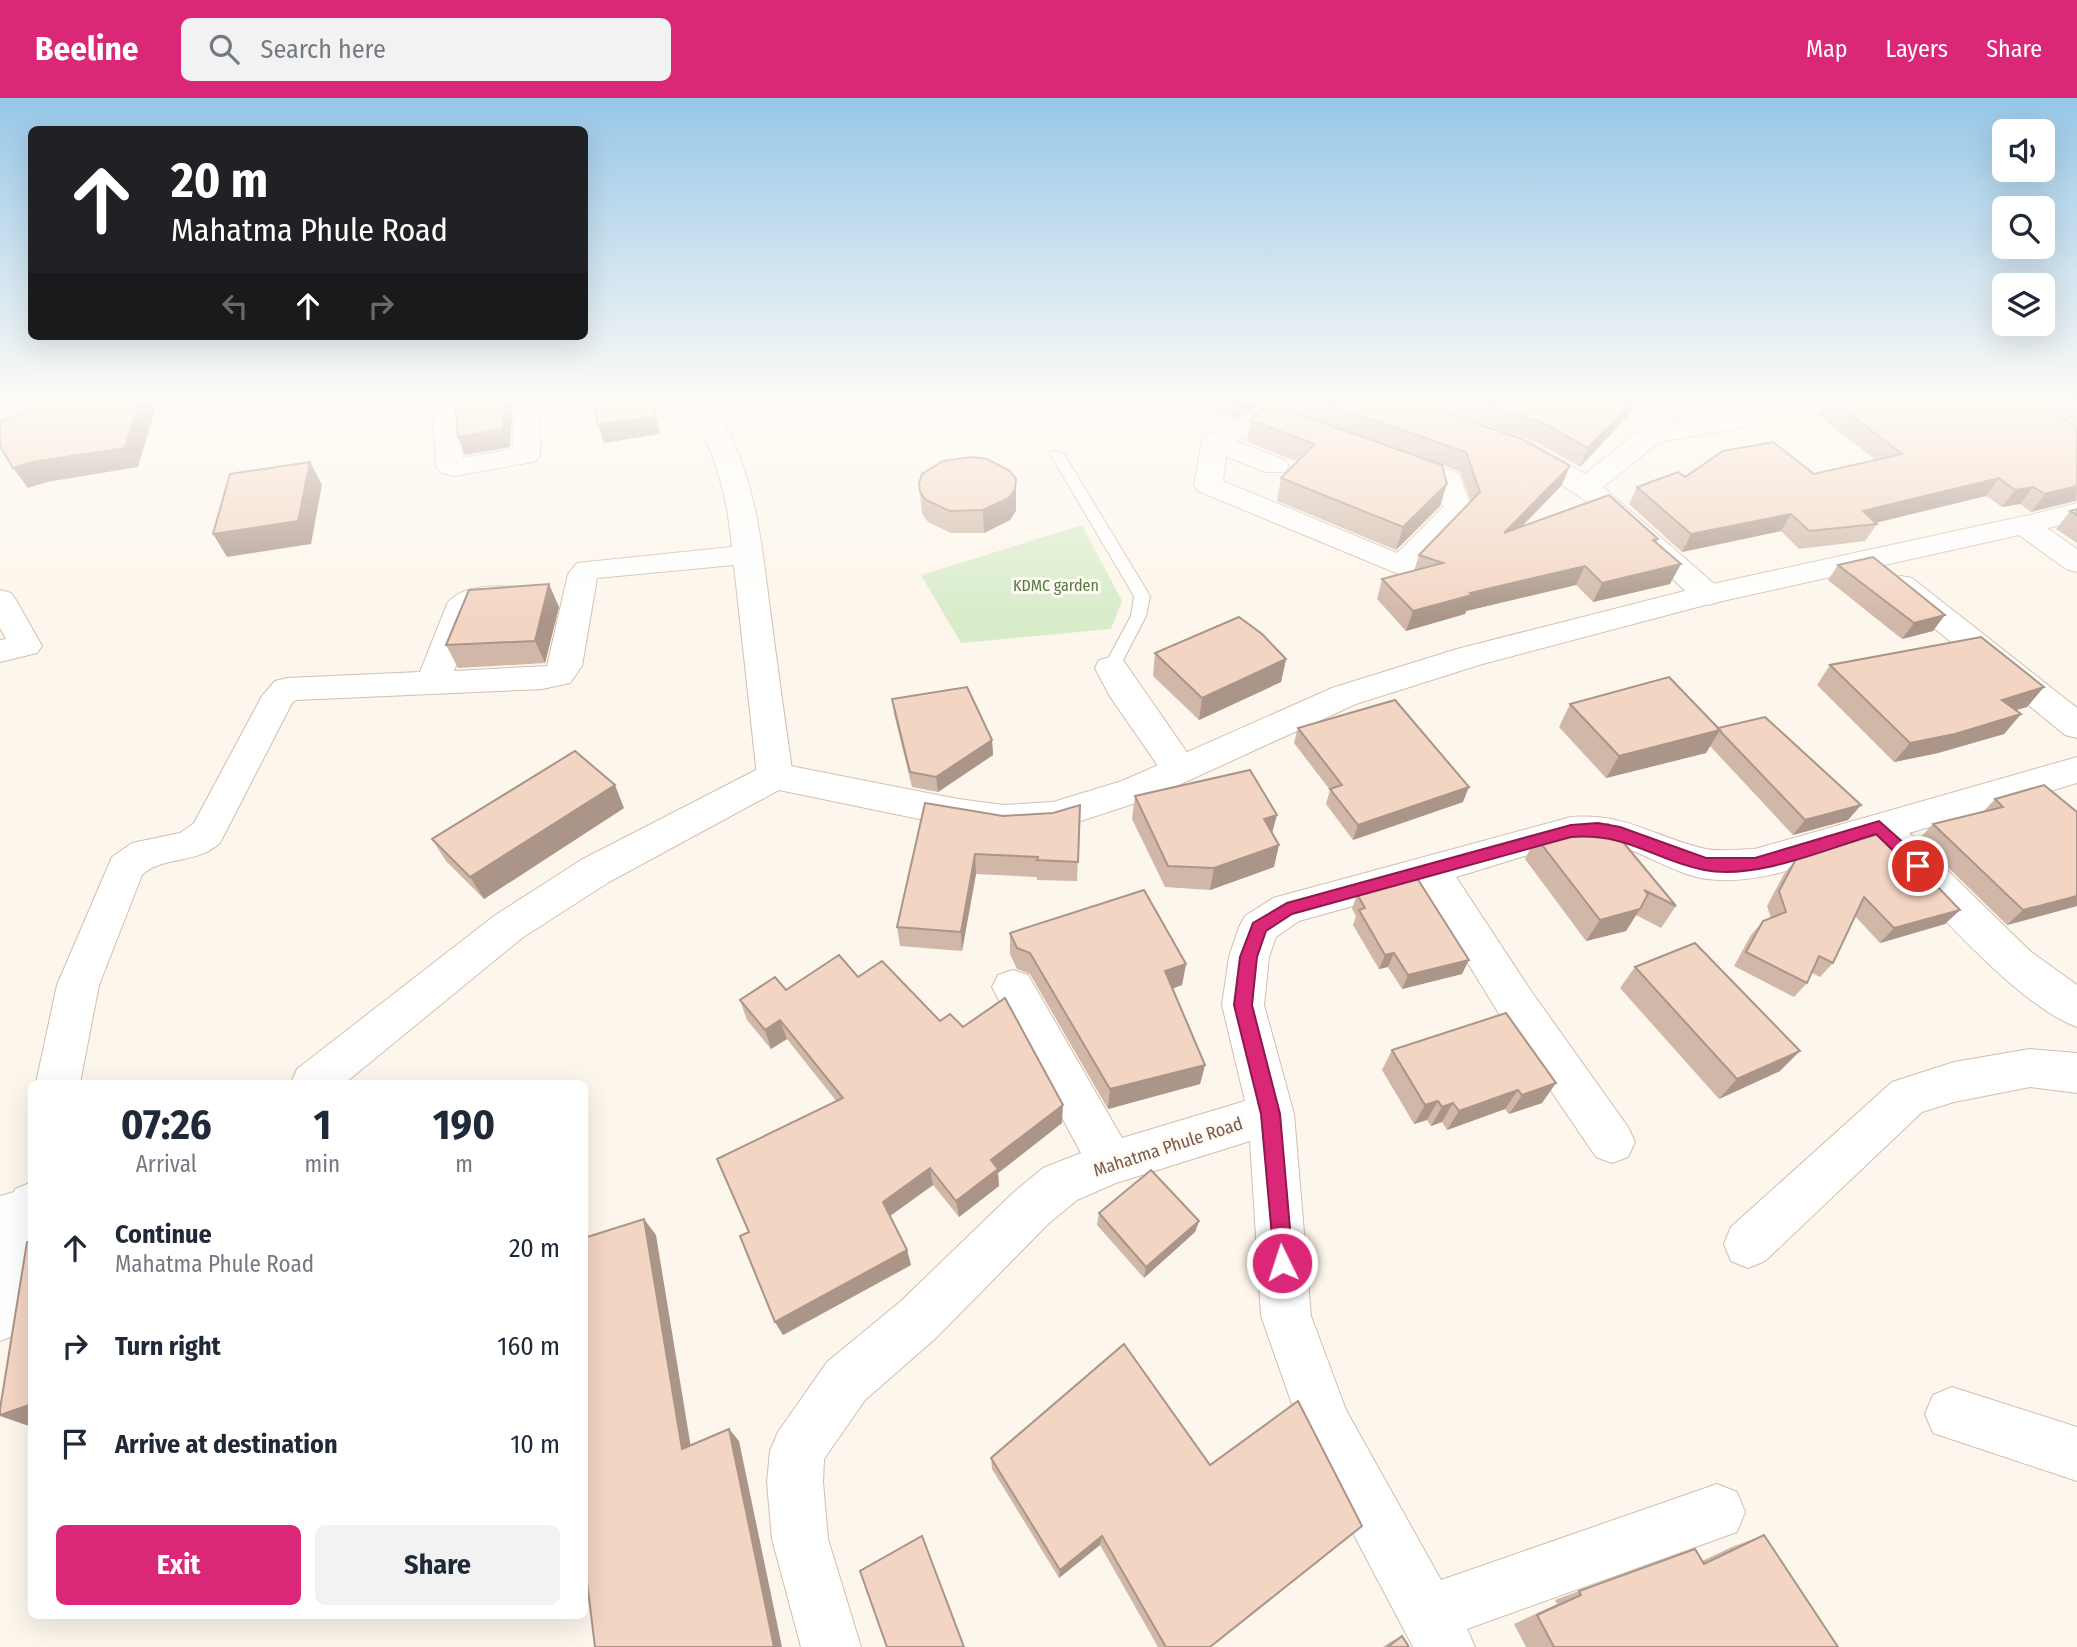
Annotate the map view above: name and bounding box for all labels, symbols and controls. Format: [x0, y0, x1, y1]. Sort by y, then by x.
search box [181, 18, 671, 81]
text: Beeline [35, 29, 139, 69]
icon: search [205, 30, 243, 68]
text: Search here [261, 34, 386, 65]
text: Map [1806, 35, 1848, 63]
text: Layers [1886, 35, 1948, 63]
text: Share [1986, 35, 2042, 63]
map controls [1992, 119, 2055, 336]
button: sound [1992, 119, 2055, 182]
text: 20 m [171, 151, 268, 210]
icon: ahead [56, 154, 147, 245]
button: search [1992, 196, 2055, 259]
text: Mahatma Phule Road [171, 211, 448, 249]
button: layers [1992, 273, 2055, 336]
icon: left [216, 287, 254, 325]
icon: ahead [289, 287, 327, 325]
icon: right [362, 287, 400, 325]
park label: KDMC garden [1013, 576, 1099, 595]
pin [1888, 836, 1948, 896]
icon: arrive [1899, 847, 1937, 885]
text: 07:26 [121, 1100, 212, 1150]
text: 1 [313, 1100, 331, 1150]
text: 190 [433, 1100, 495, 1150]
street label: Mahatma Phule Road [1091, 1112, 1245, 1182]
text: Arrival [136, 1150, 197, 1178]
text: min [305, 1150, 340, 1178]
text: m [455, 1150, 473, 1178]
text: Continue [115, 1219, 212, 1250]
position arrow [1245, 1226, 1319, 1300]
icon: ahead [56, 1229, 94, 1267]
text: 20 m [509, 1233, 560, 1264]
text: Mahatma Phule Road [115, 1250, 314, 1278]
icon: right [56, 1327, 94, 1365]
text: Turn right [115, 1331, 221, 1362]
text: 160 m [497, 1331, 560, 1362]
icon: arrive [56, 1425, 94, 1463]
text: Arrive at destination [115, 1429, 338, 1460]
text: 10 m [510, 1429, 560, 1460]
button: Exit [56, 1525, 301, 1605]
button: Share [315, 1525, 560, 1605]

